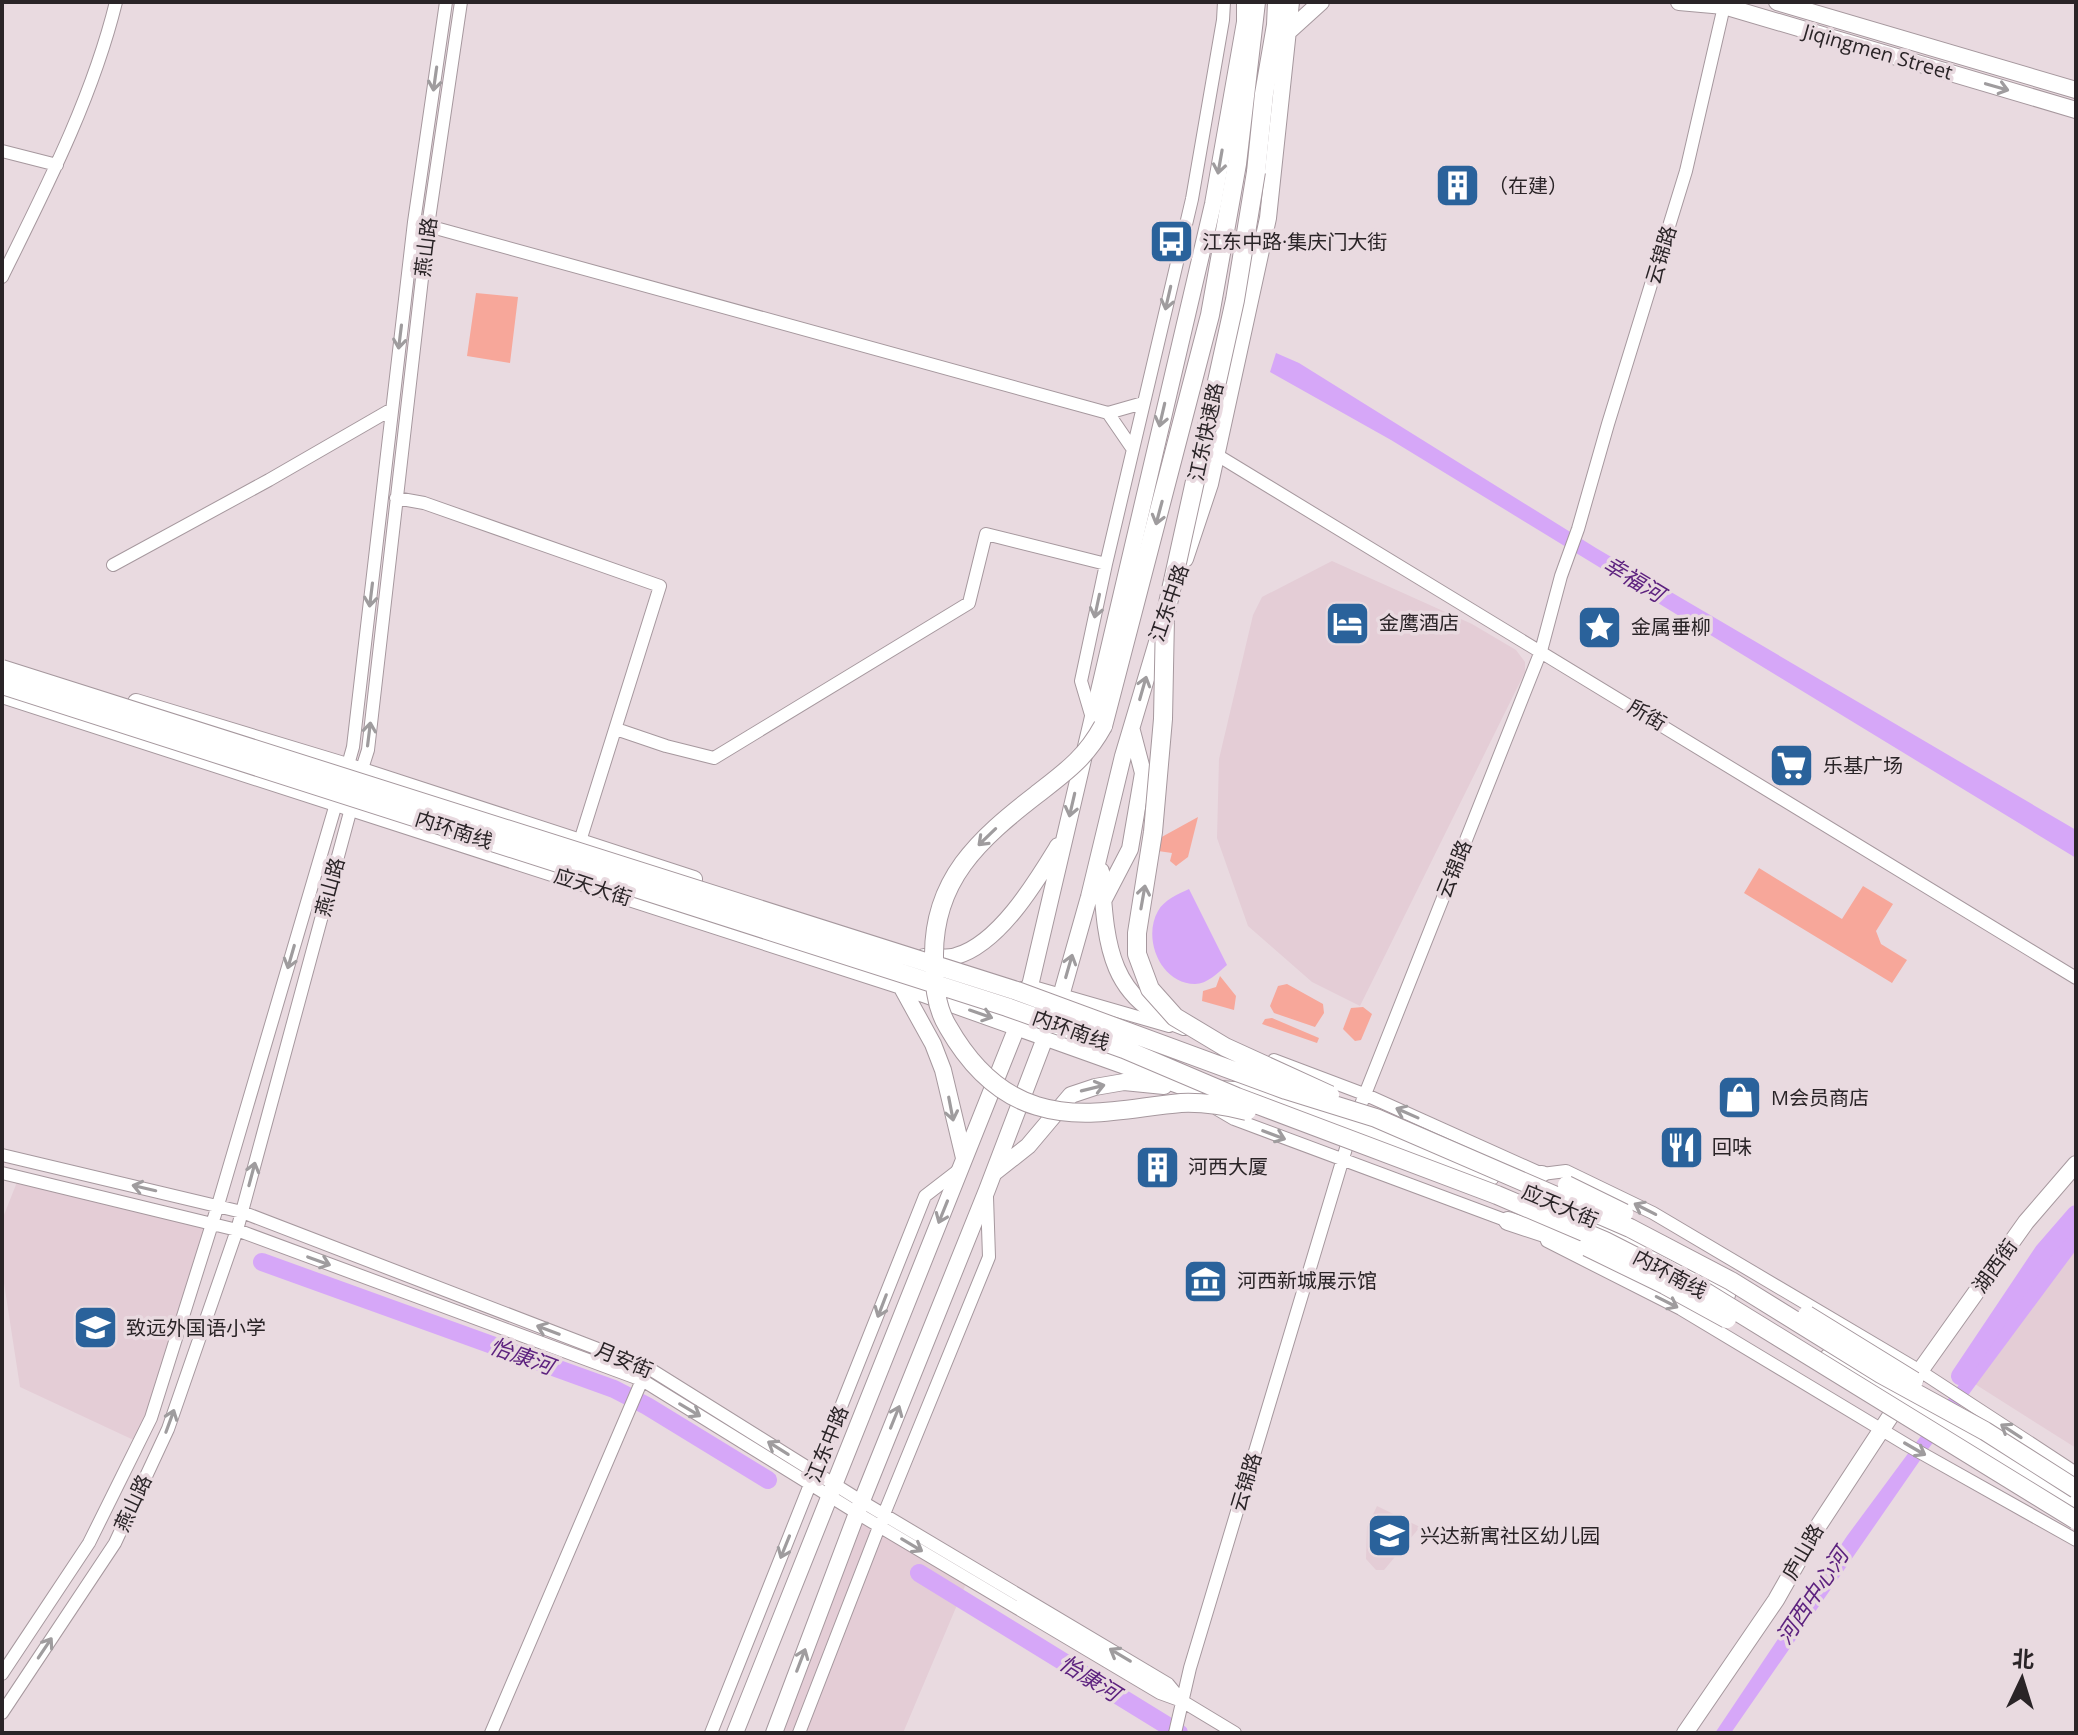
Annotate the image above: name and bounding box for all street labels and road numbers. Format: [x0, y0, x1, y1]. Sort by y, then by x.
street label: Jiqingmen Street [1799, 17, 1956, 86]
street label: 燕山路 [408, 216, 443, 278]
street label: 云锦路 [1639, 222, 1682, 287]
street label: 江东快速路 [1182, 380, 1229, 484]
street label: 江东中路 [1143, 561, 1194, 645]
street label: 所街 [1623, 693, 1671, 736]
street label: 内环南线 [412, 804, 496, 855]
street label: 云锦路 [1430, 836, 1477, 902]
street label: 燕山路 [309, 854, 350, 919]
street label: 应天大街 [551, 861, 635, 912]
street label: 内环南线 [1029, 1003, 1113, 1056]
street label: 应天大街 [1518, 1177, 1602, 1234]
street label: 湖西街 [1966, 1234, 2023, 1298]
street label: 内环南线 [1629, 1243, 1712, 1304]
street label: 月安街 [591, 1335, 657, 1384]
street label: 江东中路 [799, 1402, 854, 1486]
street label: 云锦路 [1224, 1449, 1267, 1514]
street label: 燕山路 [108, 1470, 157, 1536]
street label: 庐山路 [1776, 1519, 1829, 1584]

